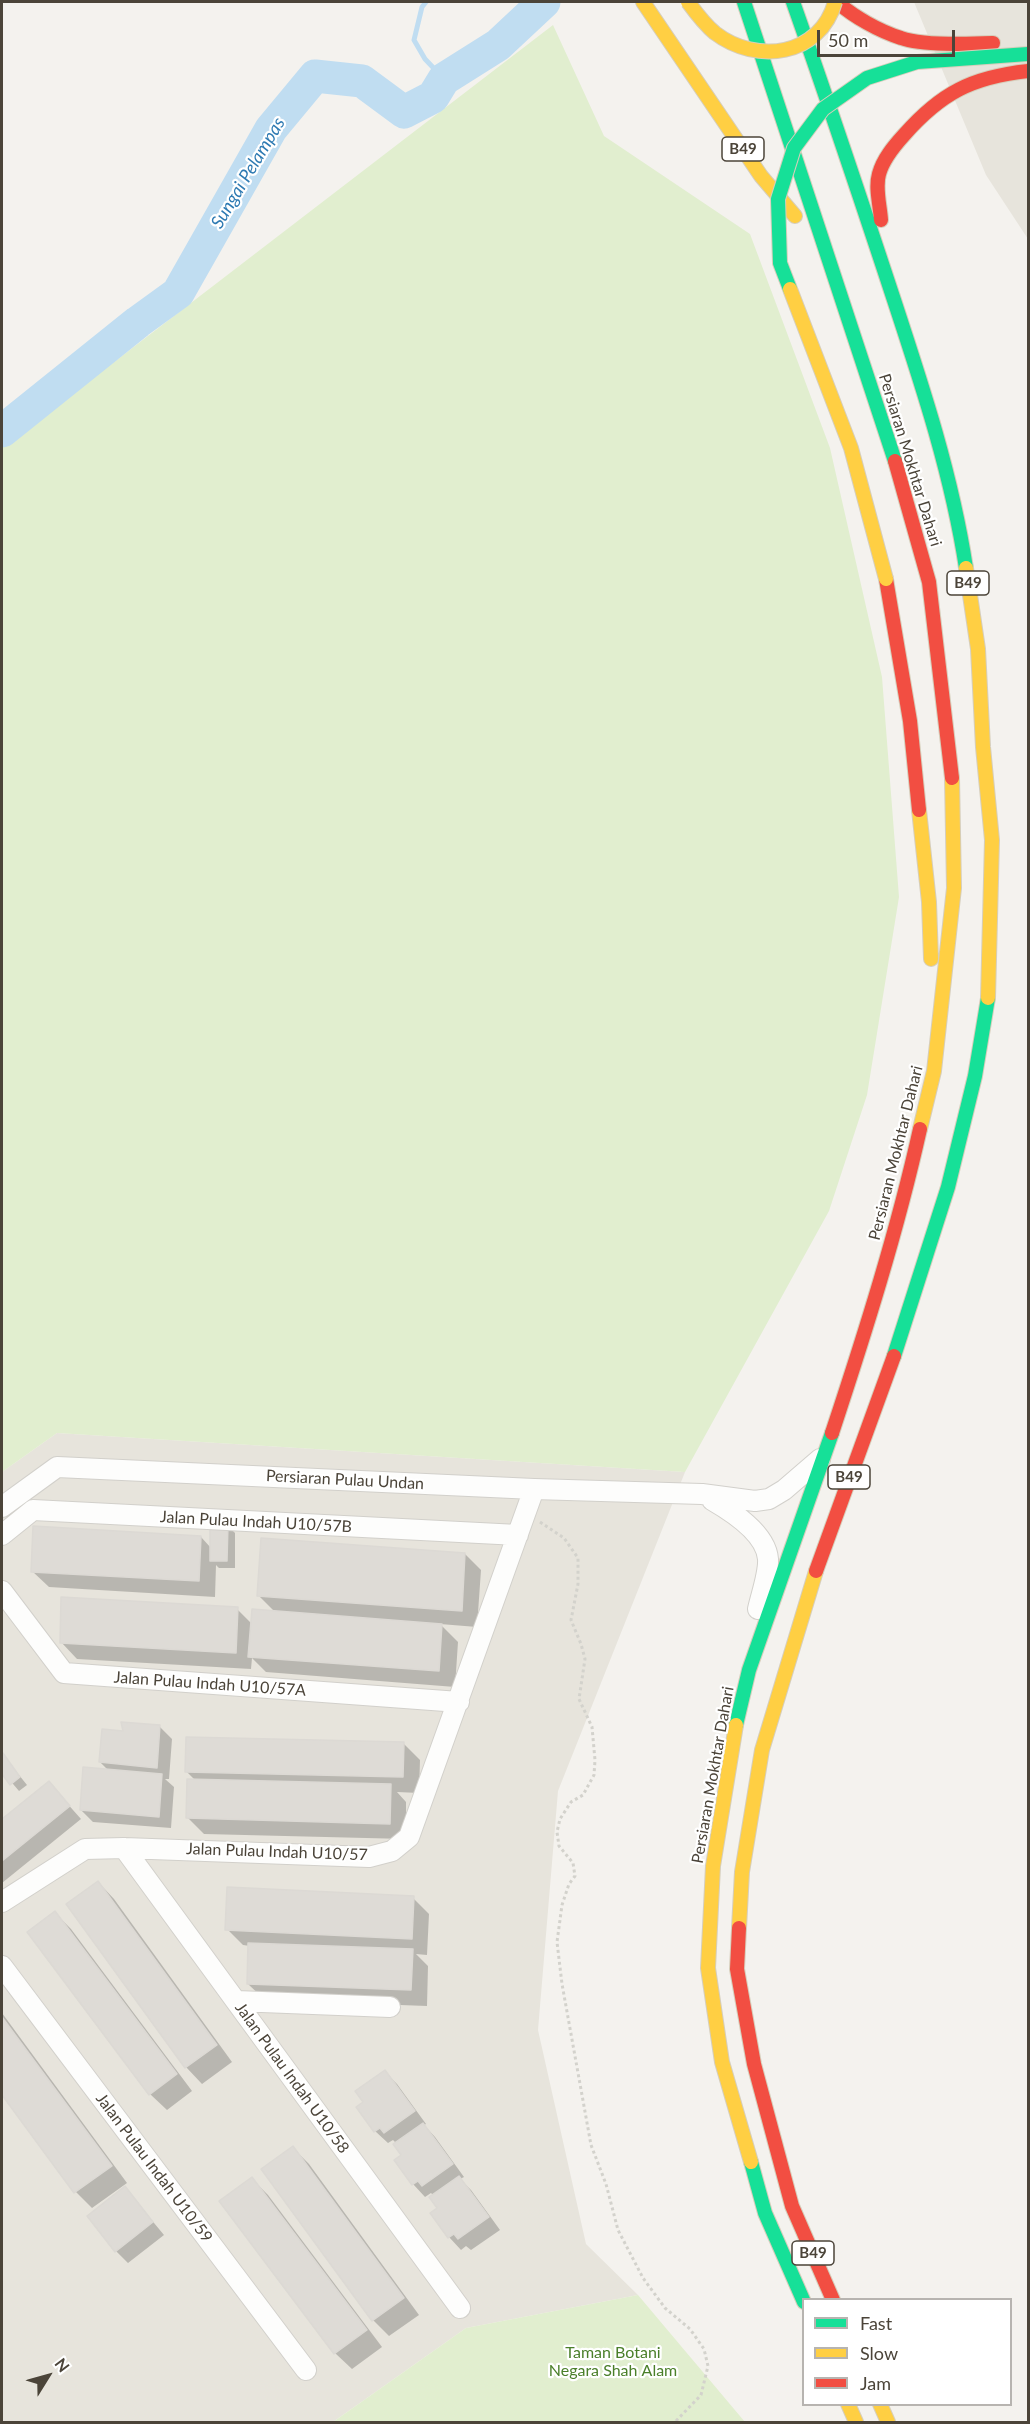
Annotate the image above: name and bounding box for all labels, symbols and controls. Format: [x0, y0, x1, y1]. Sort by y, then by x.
scale bar [820, 18, 958, 56]
text: 50 m [828, 29, 868, 51]
water label: Sungai Pelampas [206, 114, 290, 232]
road number: B49 [722, 137, 764, 161]
street label: Persiaran Mokhtar Dahari [875, 371, 945, 549]
road number: B49 [947, 571, 989, 595]
street label: Persiaran Mokhtar Dahari [865, 1064, 927, 1242]
road number: B49 [828, 1465, 870, 1489]
street label: Persiaran Pulau Undan [265, 1466, 425, 1494]
street label: Jalan Pulau Indah U10/57B [160, 1507, 352, 1537]
street label: Jalan Pulau Indah U10/57A [113, 1668, 307, 1700]
street label: Persiaran Mokhtar Dahari [688, 1685, 738, 1865]
street label: Jalan Pulau Indah U10/57 [186, 1839, 368, 1865]
street label: Jalan Pulau Indah U10/58 [231, 1999, 353, 2157]
street label: Jalan Pulau Indah U10/59 [92, 2090, 216, 2246]
road number: B49 [792, 2241, 834, 2265]
legend [802, 2298, 1012, 2406]
text: Fast [860, 2312, 892, 2334]
text: Slow [860, 2342, 898, 2364]
park label: Taman Botani Negara Shah Alam [549, 2343, 677, 2381]
north arrow [18, 2346, 78, 2406]
text: N [51, 2354, 74, 2376]
text: Jam [860, 2372, 891, 2394]

